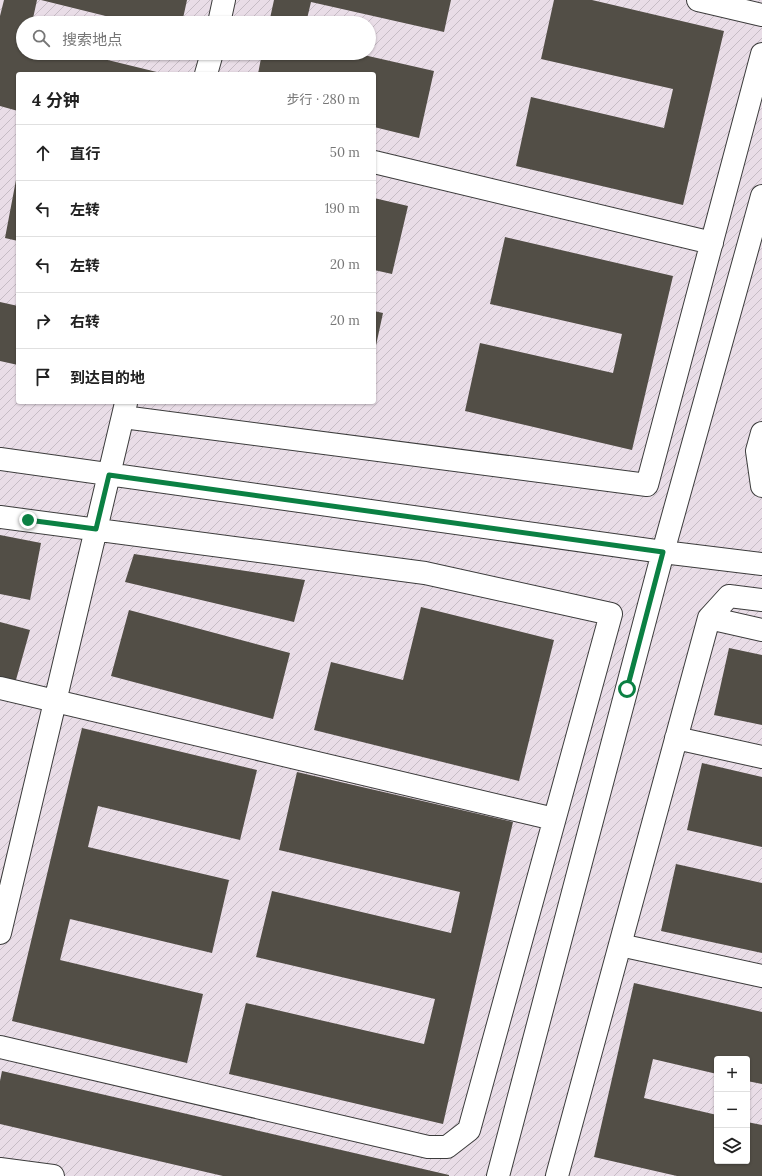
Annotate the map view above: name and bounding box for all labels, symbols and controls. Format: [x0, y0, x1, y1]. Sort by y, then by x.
search box [16, 16, 376, 60]
icon: search [30, 27, 52, 49]
text: 搜索地点 [62, 30, 122, 49]
text: 4 分钟 [32, 89, 80, 111]
text: 步行 · 280 m [287, 91, 360, 108]
icon: ahead [32, 142, 54, 164]
text: 直行 [70, 144, 100, 163]
text: 50 m [330, 144, 360, 161]
icon: left [32, 198, 54, 220]
text: 左转 [70, 200, 100, 219]
text: 190 m [325, 200, 360, 217]
icon: left [32, 254, 54, 276]
text: 左转 [70, 256, 100, 275]
text: 20 m [330, 256, 360, 273]
icon: right [32, 310, 54, 332]
text: 右转 [70, 312, 100, 331]
text: 20 m [330, 312, 360, 329]
icon: arrive [32, 366, 54, 388]
text: 到达目的地 [70, 368, 145, 387]
route end [19, 511, 37, 529]
route start [618, 680, 636, 698]
map controls [714, 1056, 750, 1164]
button: + [714, 1056, 750, 1092]
button: − [714, 1092, 750, 1128]
button: layers [714, 1128, 750, 1164]

